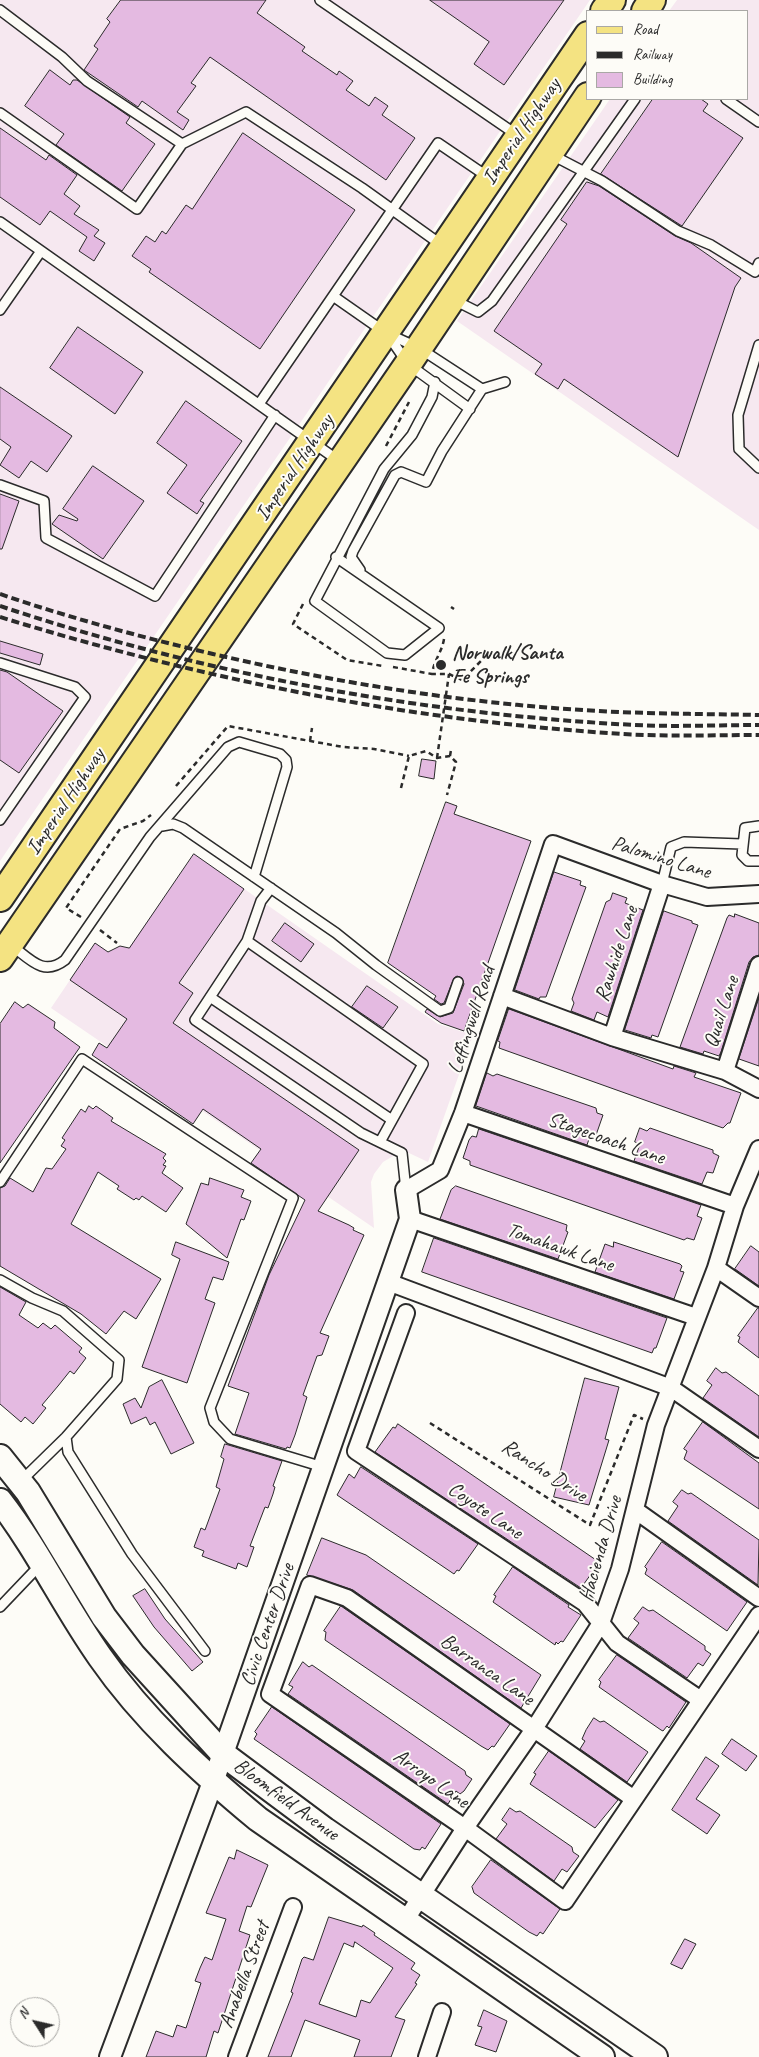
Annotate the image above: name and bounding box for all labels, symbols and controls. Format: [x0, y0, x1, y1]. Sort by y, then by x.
legend [586, 10, 749, 100]
text: Road [633, 20, 658, 39]
text: Railway [633, 45, 672, 64]
text: Building [633, 70, 672, 89]
street label: Imperial Highway [477, 74, 567, 190]
street label: Imperial Highway [250, 410, 340, 526]
place label: Norwalk/Santa Fe Springs [452, 640, 563, 690]
marker: Norwalk/Santa Fe Springs [434, 658, 448, 672]
street label: Imperial Highway [21, 744, 111, 860]
street label: Palomino Lane [608, 831, 714, 885]
street label: Rawhide Lane [590, 903, 644, 1005]
street label: Leffingwell Road [443, 963, 501, 1077]
street label: Quail Lane [699, 973, 745, 1051]
street label: Stagecoach Lane [544, 1107, 668, 1171]
street label: Tomahawk Lane [503, 1218, 617, 1278]
street label: Rancho Drive [497, 1434, 591, 1508]
street label: Coyote Lane [443, 1477, 527, 1545]
street label: Hacienda Drive [574, 1493, 628, 1605]
street label: Civic Center Drive [235, 1561, 301, 1689]
street label: Barranca Lane [435, 1629, 539, 1711]
street label: Arroyo Lane [388, 1744, 474, 1814]
street label: Bloomfield Avenue [228, 1753, 344, 1847]
street label: Anabella Street [214, 1918, 276, 2032]
north arrow [10, 1997, 60, 2047]
text: N [14, 2005, 33, 2022]

